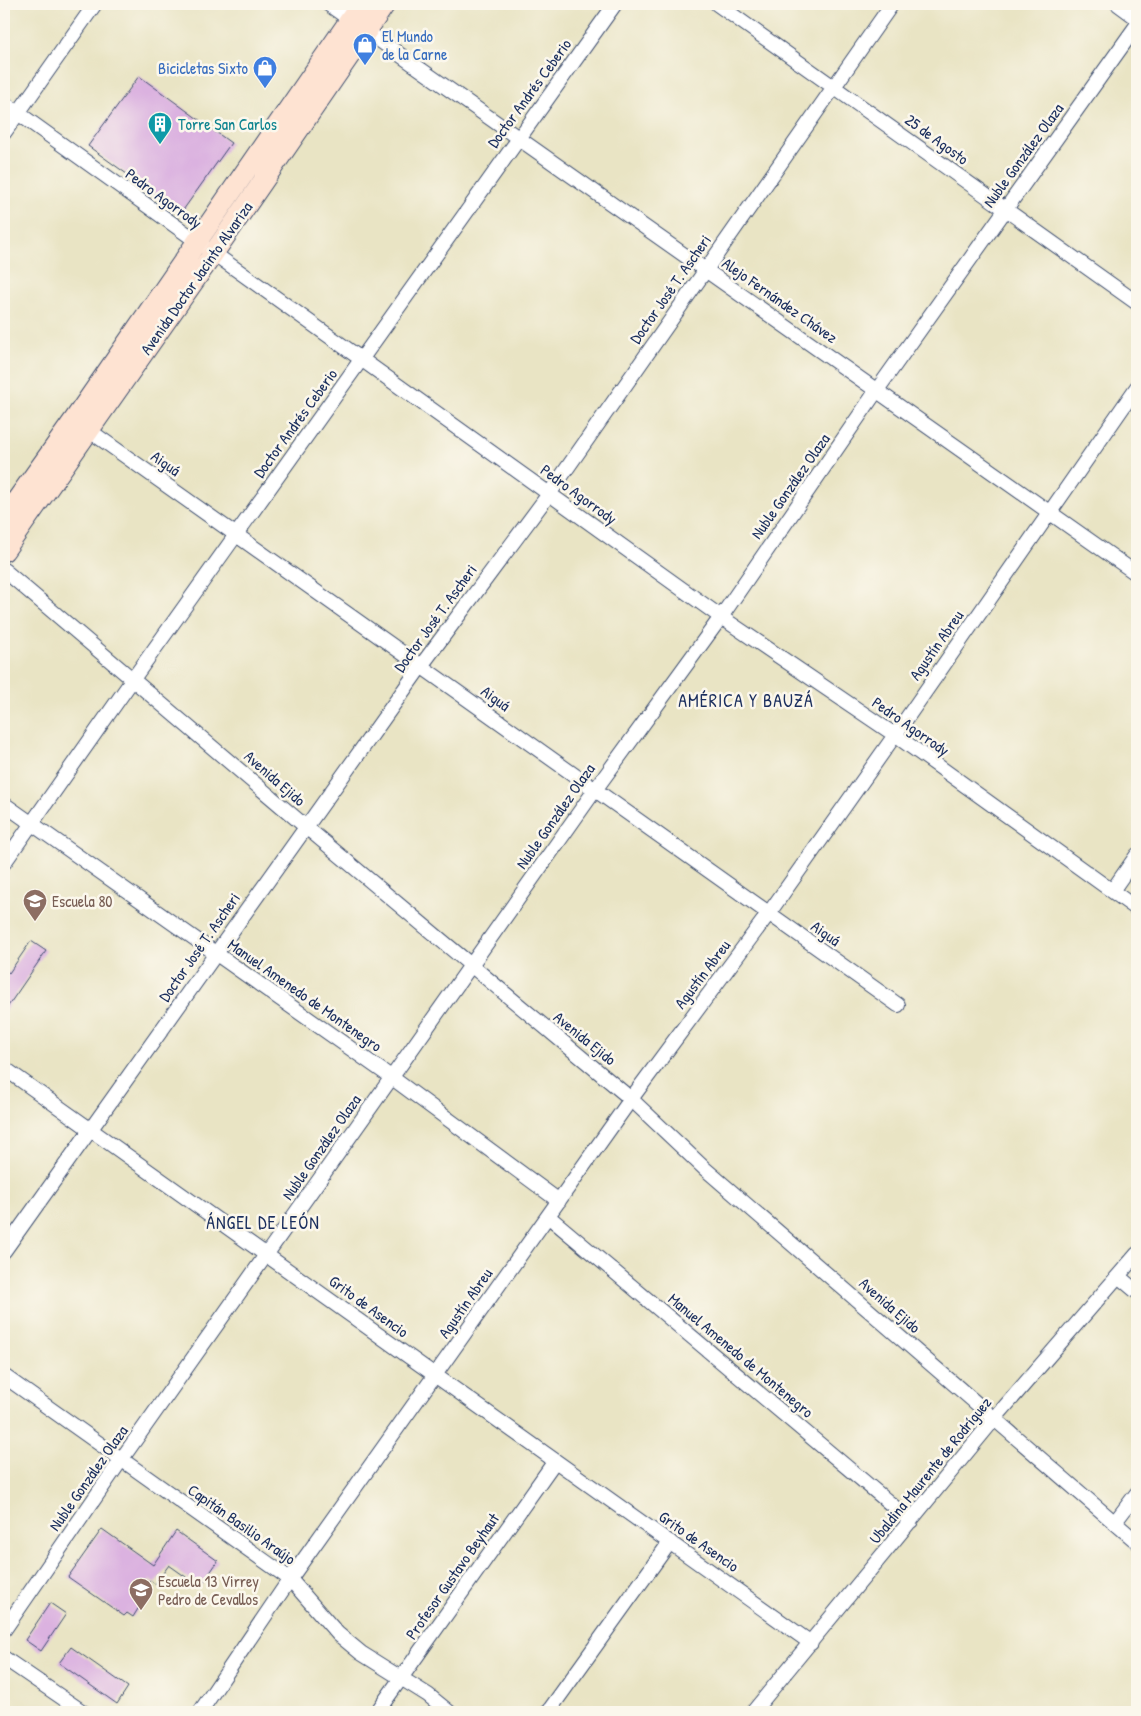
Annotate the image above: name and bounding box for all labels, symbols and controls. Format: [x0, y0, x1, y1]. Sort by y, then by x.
place label: El Mundo de la Carne [382, 25, 448, 65]
shop icon: El Mundo de la Carne [352, 32, 378, 66]
street label: Doctor Andrés Ceberio [482, 34, 576, 152]
shop icon: Bicicletas Sixto [252, 55, 278, 89]
place label: Bicicletas Sixto [158, 57, 249, 79]
street label: Nuble González Olaza [978, 98, 1068, 212]
street label: 25 de Agosto [901, 108, 974, 170]
building icon: Torre San Carlos [147, 111, 173, 145]
place label: Torre San Carlos [178, 113, 277, 135]
street label: Pedro Agorrody [121, 163, 207, 233]
street label: Avenida Doctor Jacinto Alvariza [135, 197, 257, 359]
street label: Doctor José T. Ascheri [624, 230, 716, 348]
street label: Alejo Fernández Chávez [718, 252, 842, 348]
street label: Doctor Andrés Ceberio [248, 364, 342, 482]
street label: Nuble González Olaza [745, 429, 835, 543]
street label: Aiguá [147, 445, 185, 481]
street label: Pedro Agorrody [536, 459, 622, 529]
street label: Doctor José T. Ascheri [388, 560, 482, 676]
street label: Agustín Abreu [904, 605, 969, 684]
street label: Aiguá [477, 680, 515, 716]
district label: AMÉRICA Y BAUZÁ [678, 688, 814, 713]
street label: Pedro Agorrody [868, 691, 954, 761]
street label: Avenida Ejido [240, 745, 311, 811]
street label: Nuble González Olaza [510, 759, 600, 873]
school or university icon: Escuela 80 [22, 888, 48, 922]
street label: Doctor José T. Ascheri [153, 888, 245, 1006]
place label: Escuela 80 [52, 890, 113, 912]
street label: Aiguá [807, 915, 845, 951]
street label: Manuel Amenedo de Montenegro [224, 933, 387, 1057]
street label: Agustín Abreu [669, 935, 735, 1013]
street label: Avenida Ejido [549, 1006, 621, 1070]
street label: Nuble González Olaza [276, 1090, 366, 1204]
district label: ÁNGEL DE LEÓN [206, 1210, 320, 1235]
street label: Agustín Abreu [433, 1263, 498, 1342]
street label: Grito de Asencio [325, 1270, 414, 1343]
street label: Avenida Ejido [855, 1272, 926, 1338]
street label: Manuel Amenedo de Montenegro [664, 1288, 819, 1423]
street label: Ubaldina Maurente de Rodríguez [864, 1392, 996, 1548]
street label: Nuble González Olaza [43, 1421, 133, 1535]
street label: Capitán Basilio Araújo [184, 1479, 301, 1570]
street label: Grito de Asencio [655, 1505, 744, 1577]
street label: Profesor Gustavo Beyhaut [400, 1508, 504, 1644]
place label: Escuela 13 Virrey Pedro de Cevallos [158, 1570, 259, 1610]
school or university icon: Escuela 13 Virrey Pedro de Cevallos [128, 1577, 154, 1611]

